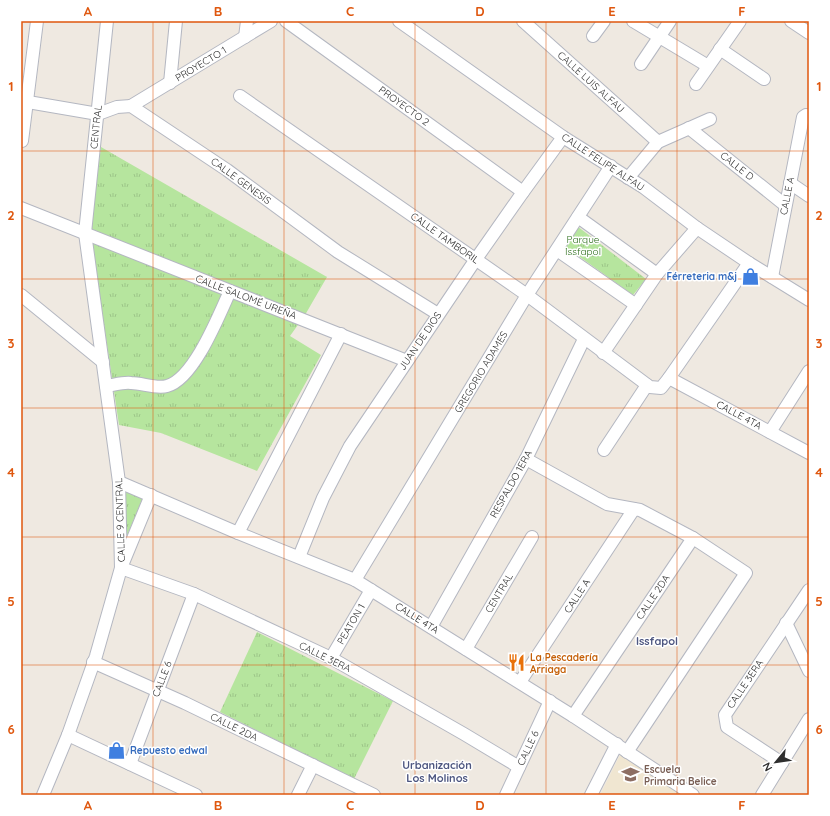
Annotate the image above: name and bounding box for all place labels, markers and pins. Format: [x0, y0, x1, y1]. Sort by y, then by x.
shop icon: Férreteria m&j [740, 266, 760, 286]
place label: Férreteria m&j [666, 270, 737, 283]
place label: La Pescadería Arriaga [530, 651, 598, 676]
restaurant icon: La Pescadería Arriaga [507, 653, 527, 673]
shop icon: Repuesto edwal [107, 740, 127, 760]
place label: Repuesto edwal [130, 744, 208, 757]
place label: Escuela Primaria Belice [644, 763, 717, 788]
school or university icon: Escuela Primaria Belice [621, 765, 641, 785]

